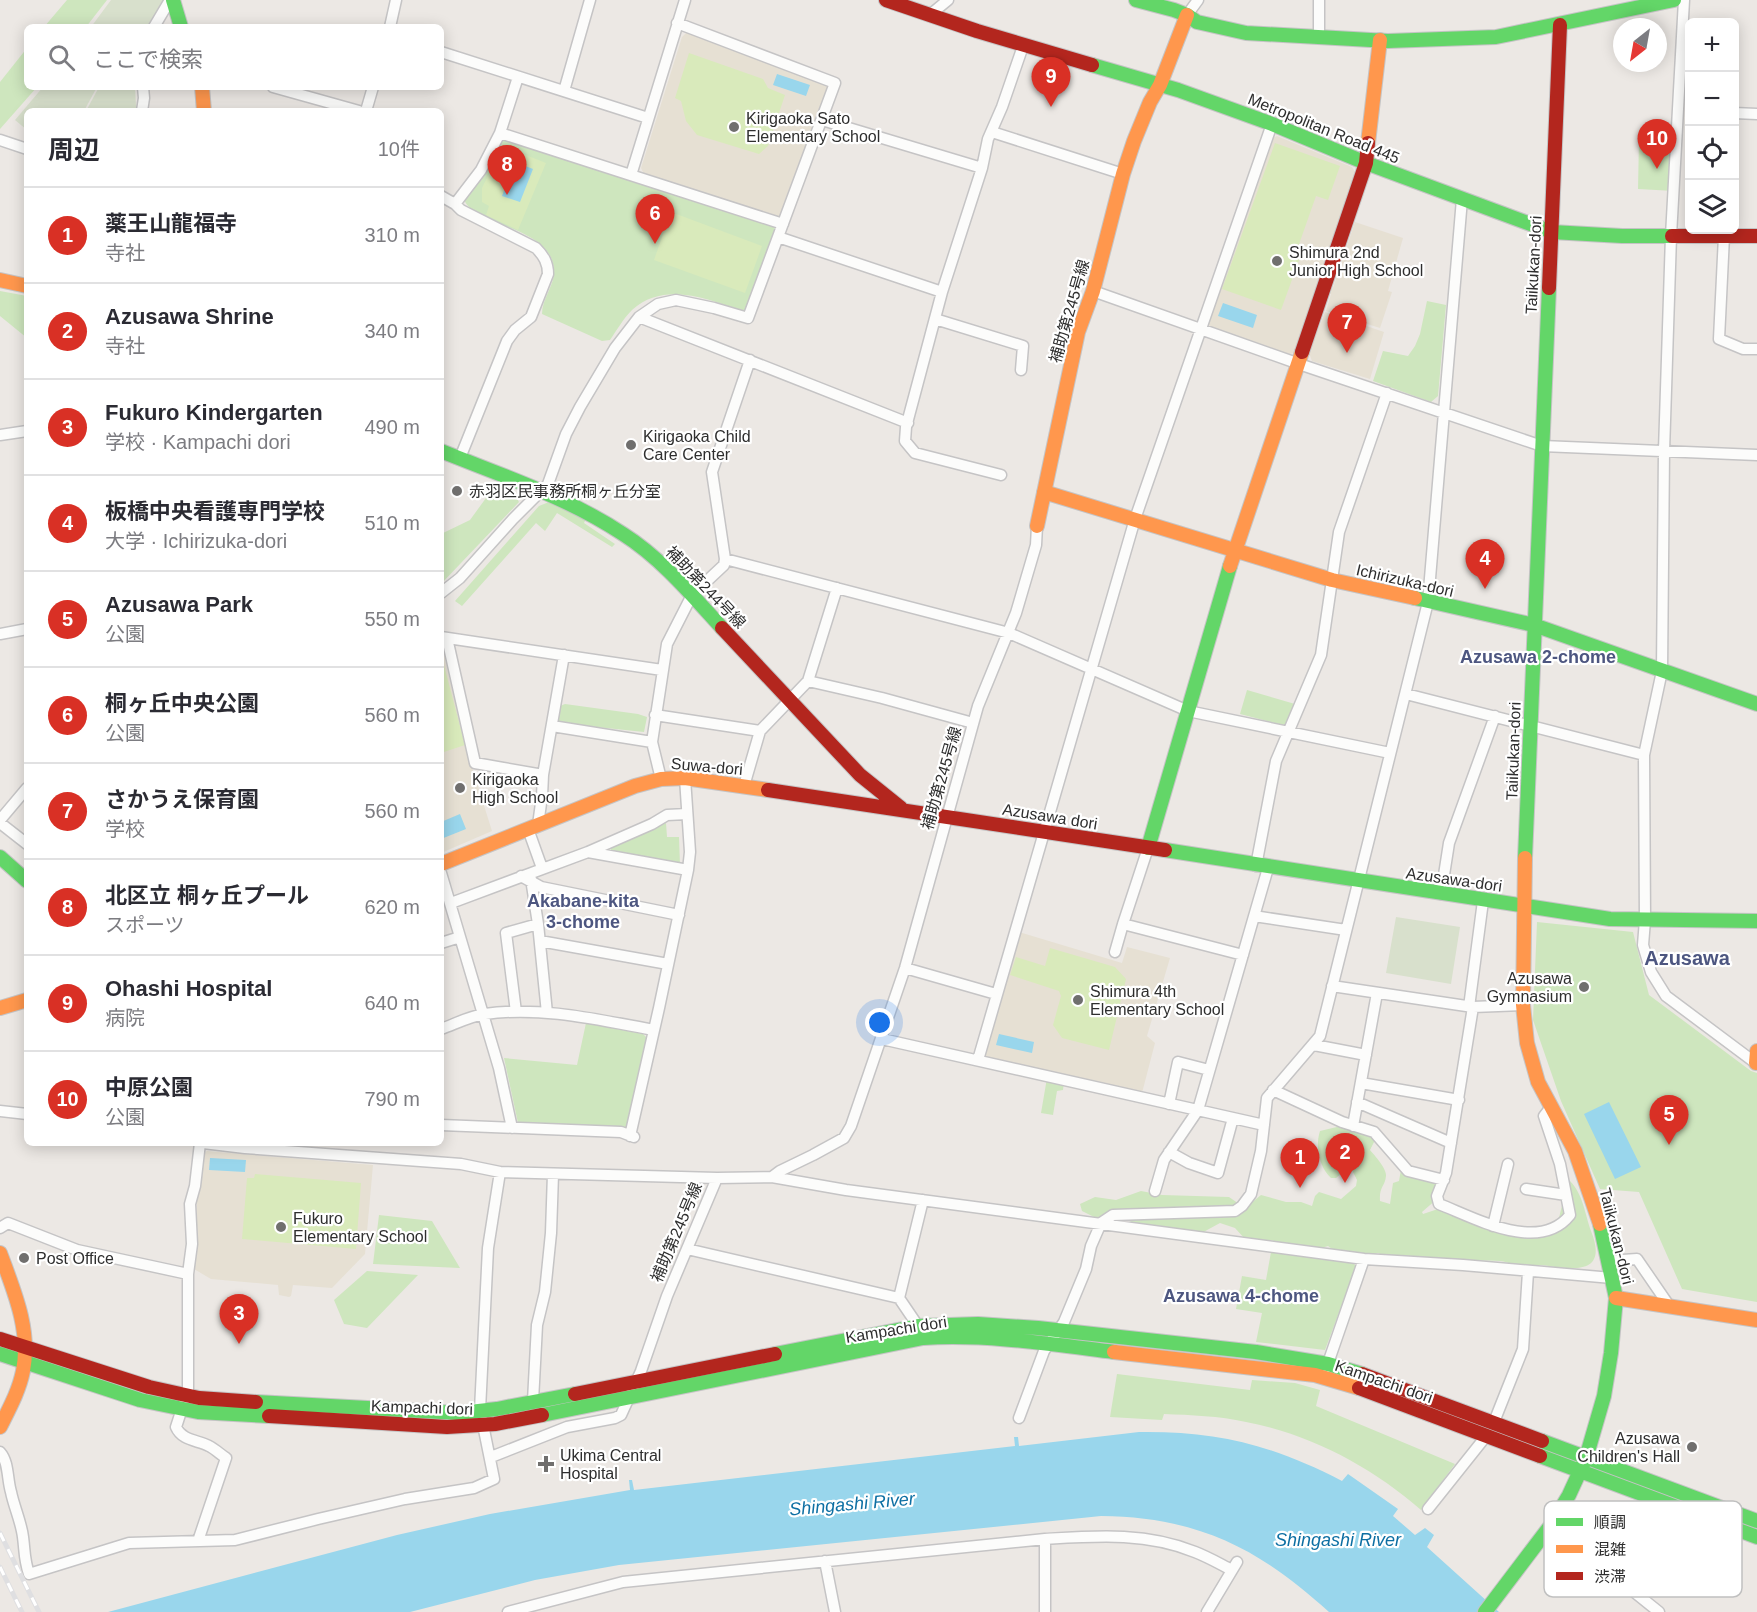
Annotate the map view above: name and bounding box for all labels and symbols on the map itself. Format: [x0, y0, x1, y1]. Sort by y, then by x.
north arrow [1613, 18, 1667, 72]
pin: 9 [1032, 57, 1070, 107]
street label: Metropolitan Road 445 [1246, 90, 1402, 167]
place label: Kirigaoka Sato Elementary School [746, 110, 880, 145]
marker: Kirigaoka Sato Elementary School [727, 120, 741, 134]
pin: 10 [1638, 120, 1676, 169]
pin: 8 [488, 146, 526, 195]
pin: 6 [636, 194, 674, 244]
street label: Taiikukan-dori [1522, 215, 1545, 315]
place label: Shimura 2nd Junior High School [1289, 244, 1423, 279]
marker: Shimura 2nd Junior High School [1270, 254, 1284, 268]
street label: 補助第245号線 [1047, 258, 1092, 365]
pin: 7 [1328, 304, 1366, 353]
place label: Kirigaoka Child Care Center [643, 428, 751, 463]
marker: Kirigaoka Child Care Center [624, 438, 638, 452]
place label: 赤羽区民事務所桐ヶ丘分室 [469, 483, 661, 500]
marker: 赤羽区民事務所桐ヶ丘分室 [450, 484, 464, 498]
pin: 4 [1466, 540, 1504, 589]
street label: 補助第244号線 [662, 543, 749, 632]
street label: Ichirizuka-dori [1354, 561, 1455, 600]
district label: Azusawa 2-chome [1460, 647, 1616, 667]
street label: Taiikukan-dori [1503, 701, 1524, 801]
street label: 補助第245号線 [919, 725, 964, 832]
street label: Suwa-dori [670, 755, 744, 778]
place label: Kirigaoka High School [472, 771, 558, 806]
marker: Kirigaoka High School [453, 781, 467, 795]
street label: Azusawa dori [1001, 801, 1099, 832]
street label: Azusawa-dori [1405, 864, 1503, 895]
district label: Akabane-kita 3-chome [527, 891, 640, 932]
district label: Azusawa [1644, 947, 1731, 969]
place label: Azusawa Gymnasium [1487, 970, 1572, 1005]
marker: Azusawa Gymnasium [1577, 980, 1591, 994]
place label: Shimura 4th Elementary School [1090, 983, 1224, 1018]
marker: Shimura 4th Elementary School [1071, 993, 1085, 1007]
your location [865, 1008, 894, 1037]
pin: 5 [1650, 1096, 1688, 1145]
pin: 2 [1326, 1134, 1364, 1183]
pin: 1 [1280, 1138, 1320, 1188]
street label: 補助第245号線 [648, 1180, 705, 1285]
street label: Taiikukan-dori [1596, 1186, 1637, 1286]
place label: Fukuro Elementary School [293, 1210, 427, 1245]
marker: Fukuro Elementary School [274, 1220, 288, 1234]
place label: Post Office [36, 1250, 114, 1267]
marker: Post Office [17, 1251, 31, 1265]
district label: Azusawa 4-chome [1163, 1286, 1319, 1306]
pin: 3 [220, 1294, 258, 1344]
street label: Kampachi dori [844, 1313, 948, 1346]
street label: Kampachi dori [1333, 1357, 1435, 1406]
street label: Kampachi dori [371, 1397, 473, 1418]
place label: Azusawa Children's Hall [1577, 1430, 1680, 1465]
marker: Azusawa Children's Hall [1685, 1440, 1699, 1454]
place label: Ukima Central Hospital [560, 1447, 661, 1482]
marker: Ukima Central Hospital [537, 1455, 555, 1473]
water label: Shingashi River [788, 1488, 917, 1519]
legend [1544, 1501, 1742, 1597]
text: 順調 [1594, 1514, 1626, 1531]
water label: Shingashi River [1275, 1530, 1402, 1550]
text: 混雑 [1594, 1541, 1626, 1558]
text: 渋滞 [1594, 1568, 1626, 1585]

